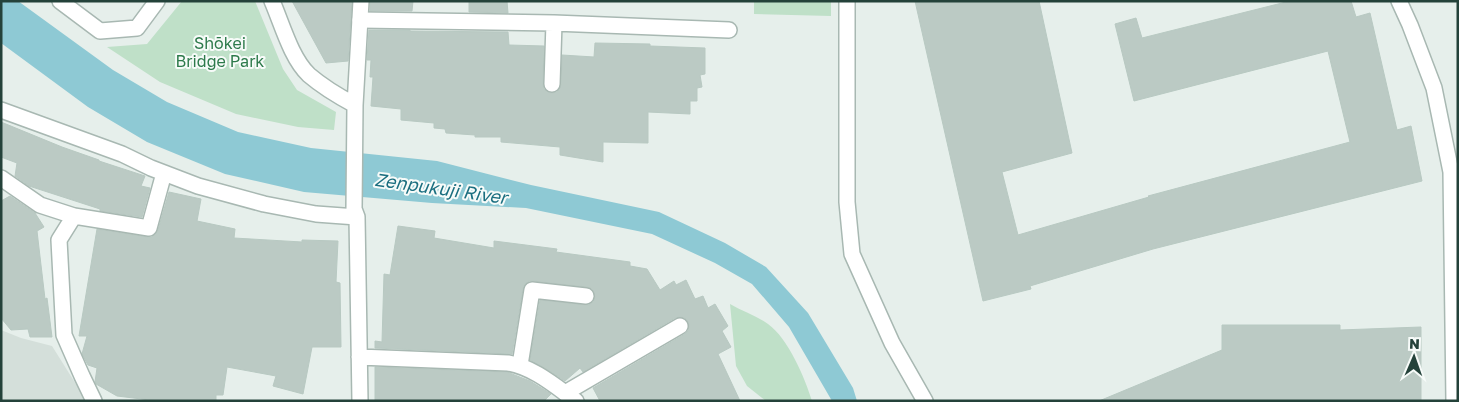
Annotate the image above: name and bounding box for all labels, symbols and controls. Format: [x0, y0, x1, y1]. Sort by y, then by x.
park label: Shōkei Bridge Park [176, 33, 264, 71]
water label: Zenpukuji River [373, 168, 512, 209]
north arrow [1389, 332, 1439, 382]
text: N [1409, 335, 1420, 352]

